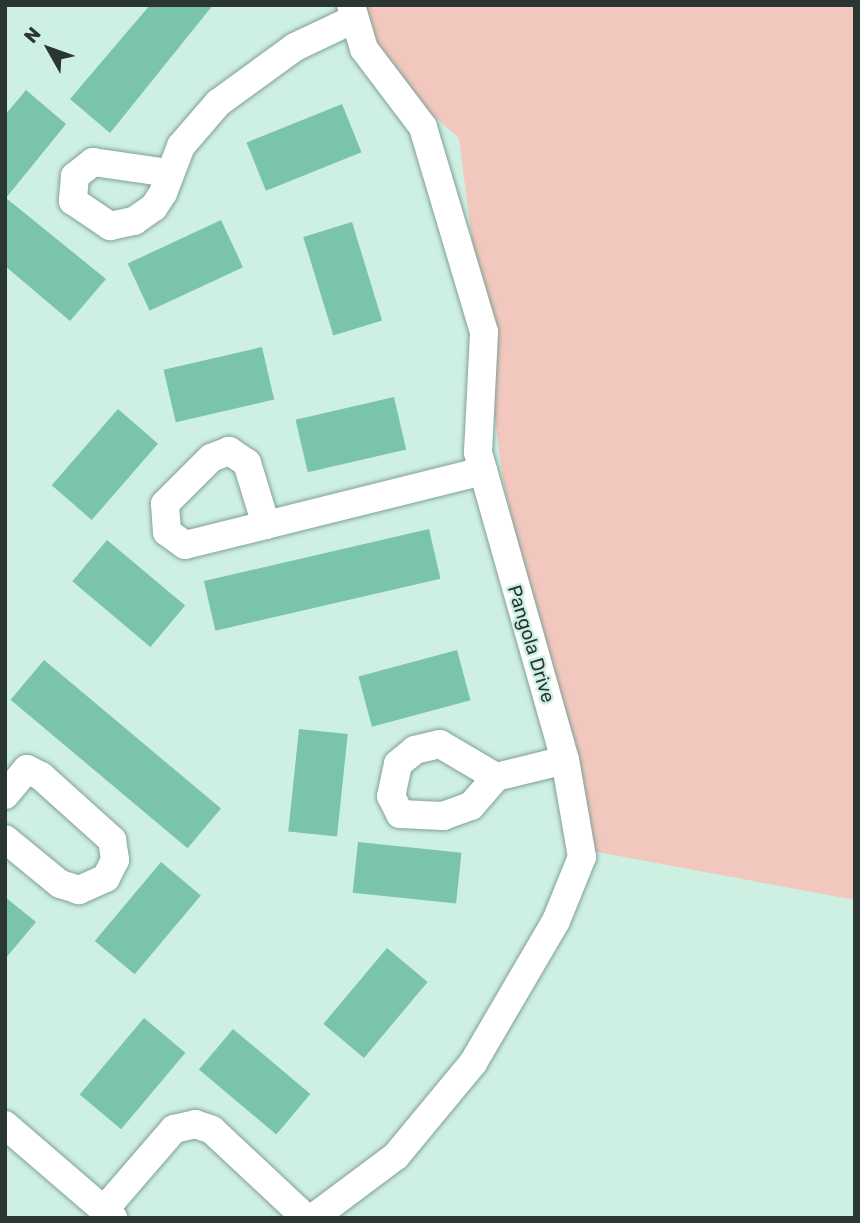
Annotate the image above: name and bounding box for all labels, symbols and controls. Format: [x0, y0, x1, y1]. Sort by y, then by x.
north arrow [14, 14, 84, 84]
text: N [19, 23, 46, 48]
street label: Pangola Drive [502, 582, 560, 706]

